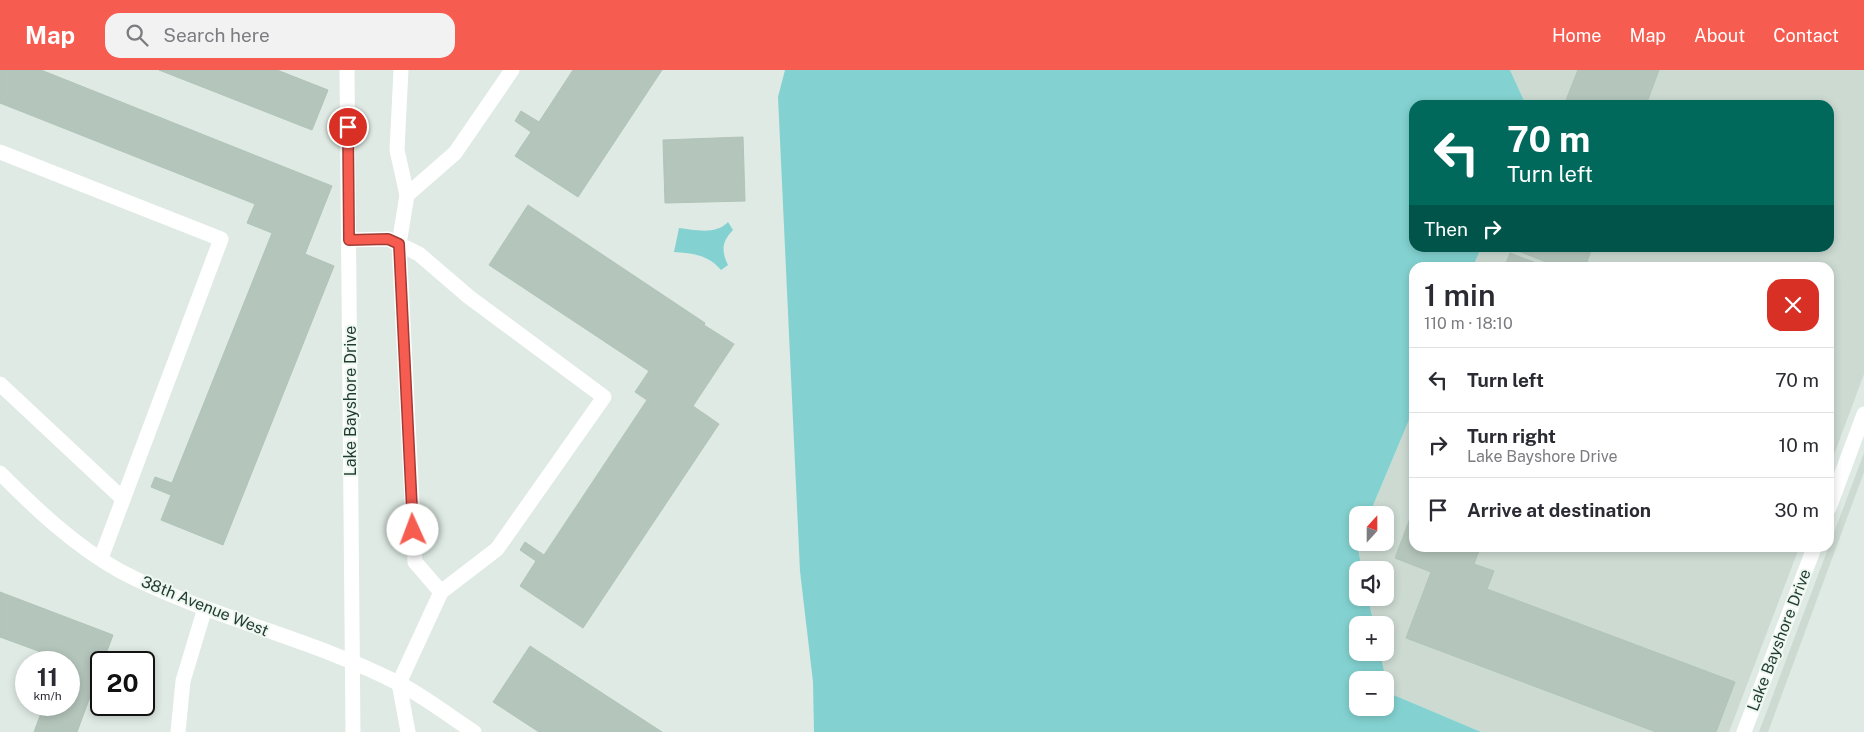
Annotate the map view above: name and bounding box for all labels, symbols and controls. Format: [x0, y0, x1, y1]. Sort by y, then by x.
search box [105, 13, 455, 58]
text: Map [25, 21, 75, 49]
icon: search [123, 21, 151, 49]
text: Search here [163, 24, 270, 46]
text: Home [1552, 25, 1602, 46]
text: Map [1630, 25, 1666, 46]
text: About [1694, 25, 1745, 46]
text: Contact [1773, 25, 1839, 46]
pin [327, 106, 369, 148]
icon: arrive [334, 113, 362, 141]
text: 70 m [1507, 119, 1590, 160]
icon: left [1424, 120, 1489, 185]
text: Turn left [1507, 161, 1593, 187]
icon: right [1478, 215, 1506, 243]
text: Then [1424, 218, 1468, 240]
text: 1 min [1424, 277, 1495, 313]
button: close [1767, 279, 1819, 331]
text: 110 m · 18:10 [1424, 314, 1513, 333]
street label: Lake Bayshore Drive [341, 326, 360, 476]
icon: left [1424, 366, 1452, 394]
text: Turn left [1467, 369, 1544, 391]
text: 70 m [1775, 369, 1819, 391]
text: Turn right [1467, 425, 1556, 447]
icon: right [1424, 431, 1452, 459]
text: 10 m [1779, 434, 1819, 456]
text: Lake Bayshore Drive [1467, 447, 1618, 466]
icon: arrive [1424, 496, 1452, 524]
text: Arrive at destination [1467, 499, 1651, 521]
text: 30 m [1774, 499, 1819, 521]
position arrow [386, 503, 438, 555]
north arrow [1349, 506, 1394, 551]
map controls [1349, 506, 1394, 716]
button: sound [1349, 561, 1394, 606]
street label: Lake Bayshore Drive [1743, 566, 1815, 714]
street label: 38th Avenue West [139, 572, 271, 640]
button: + [1349, 616, 1394, 661]
speed limit sign: 20 [90, 651, 155, 716]
text: 11 [37, 662, 58, 692]
button: − [1349, 671, 1394, 716]
text: km/h [33, 689, 62, 703]

